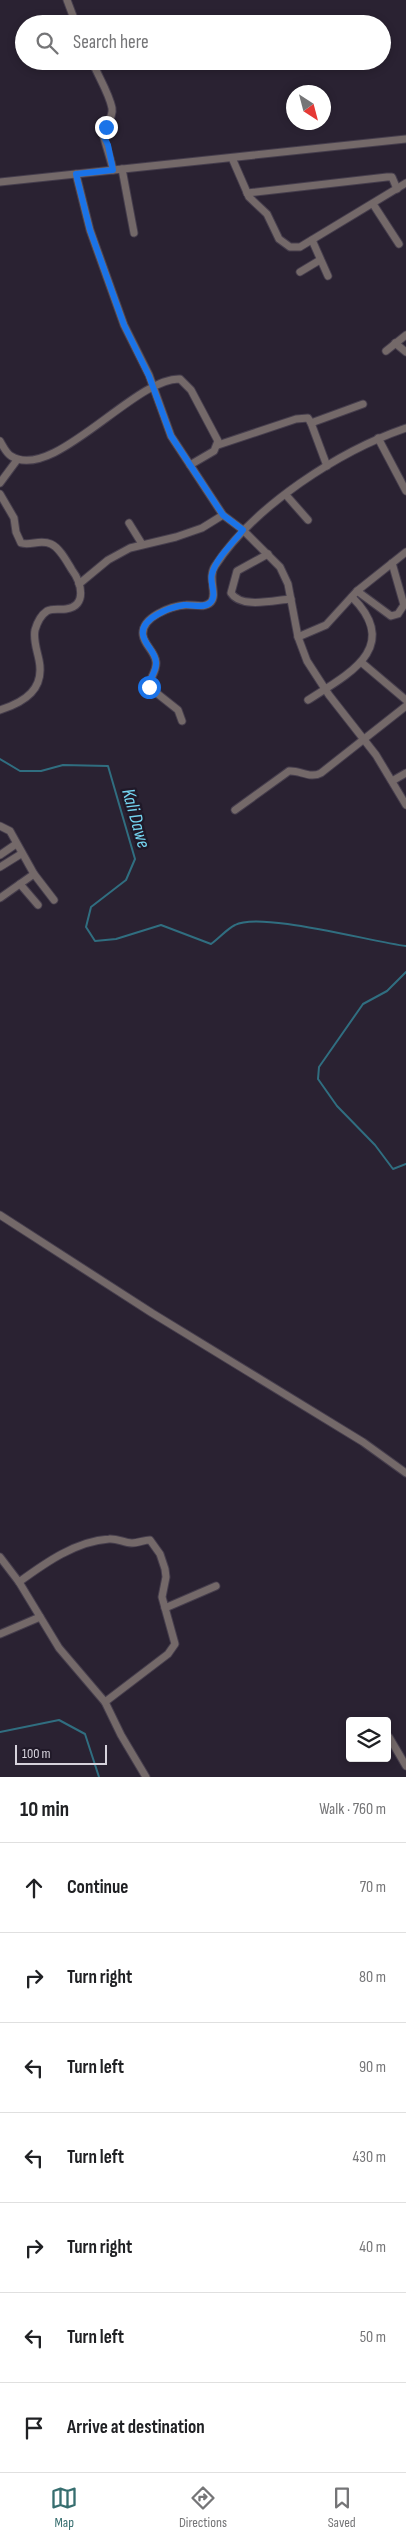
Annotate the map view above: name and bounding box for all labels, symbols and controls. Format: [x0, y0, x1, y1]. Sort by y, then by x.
search box [15, 15, 391, 70]
icon: search [33, 29, 61, 57]
text: Search here [73, 31, 149, 54]
north arrow [286, 85, 331, 130]
route end [95, 116, 118, 139]
route start [138, 676, 161, 699]
water label: Kali Dawe [116, 786, 155, 851]
map controls [346, 1717, 391, 1762]
button: layers [346, 1717, 391, 1762]
scale bar [15, 1742, 108, 1765]
text: 100 m [22, 1745, 51, 1762]
text: 10 min [20, 1797, 69, 1822]
text: Walk · 760 m [319, 1800, 386, 1819]
icon: ahead [20, 1874, 48, 1902]
text: Continue [67, 1876, 128, 1899]
text: 70 m [360, 1878, 386, 1897]
icon: right [20, 1964, 48, 1992]
text: Turn right [67, 1966, 132, 1989]
text: 80 m [359, 1968, 386, 1987]
icon: left [20, 2054, 48, 2082]
text: Turn left [67, 2056, 124, 2079]
text: 90 m [359, 2058, 386, 2077]
icon: left [20, 2144, 48, 2172]
text: Turn left [67, 2146, 124, 2169]
text: 430 m [353, 2148, 386, 2167]
icon: right [20, 2234, 48, 2262]
text: Turn right [67, 2236, 132, 2259]
text: 40 m [359, 2238, 386, 2257]
icon: left [20, 2324, 48, 2352]
text: Turn left [67, 2326, 124, 2349]
text: 50 m [360, 2328, 386, 2347]
icon: arrive [20, 2414, 48, 2442]
text: Arrive at destination [67, 2416, 205, 2439]
tab: Map [50, 2484, 78, 2531]
tab: Directions [179, 2484, 227, 2531]
tab: Saved [328, 2484, 356, 2531]

